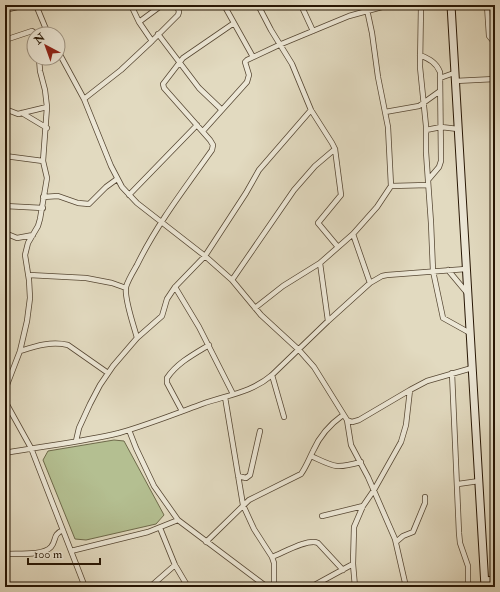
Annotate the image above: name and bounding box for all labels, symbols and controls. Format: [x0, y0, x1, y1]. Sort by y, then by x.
north arrow [26, 26, 66, 66]
text: N [31, 30, 49, 48]
scale bar [28, 540, 100, 566]
text: 100 m [34, 547, 63, 562]

